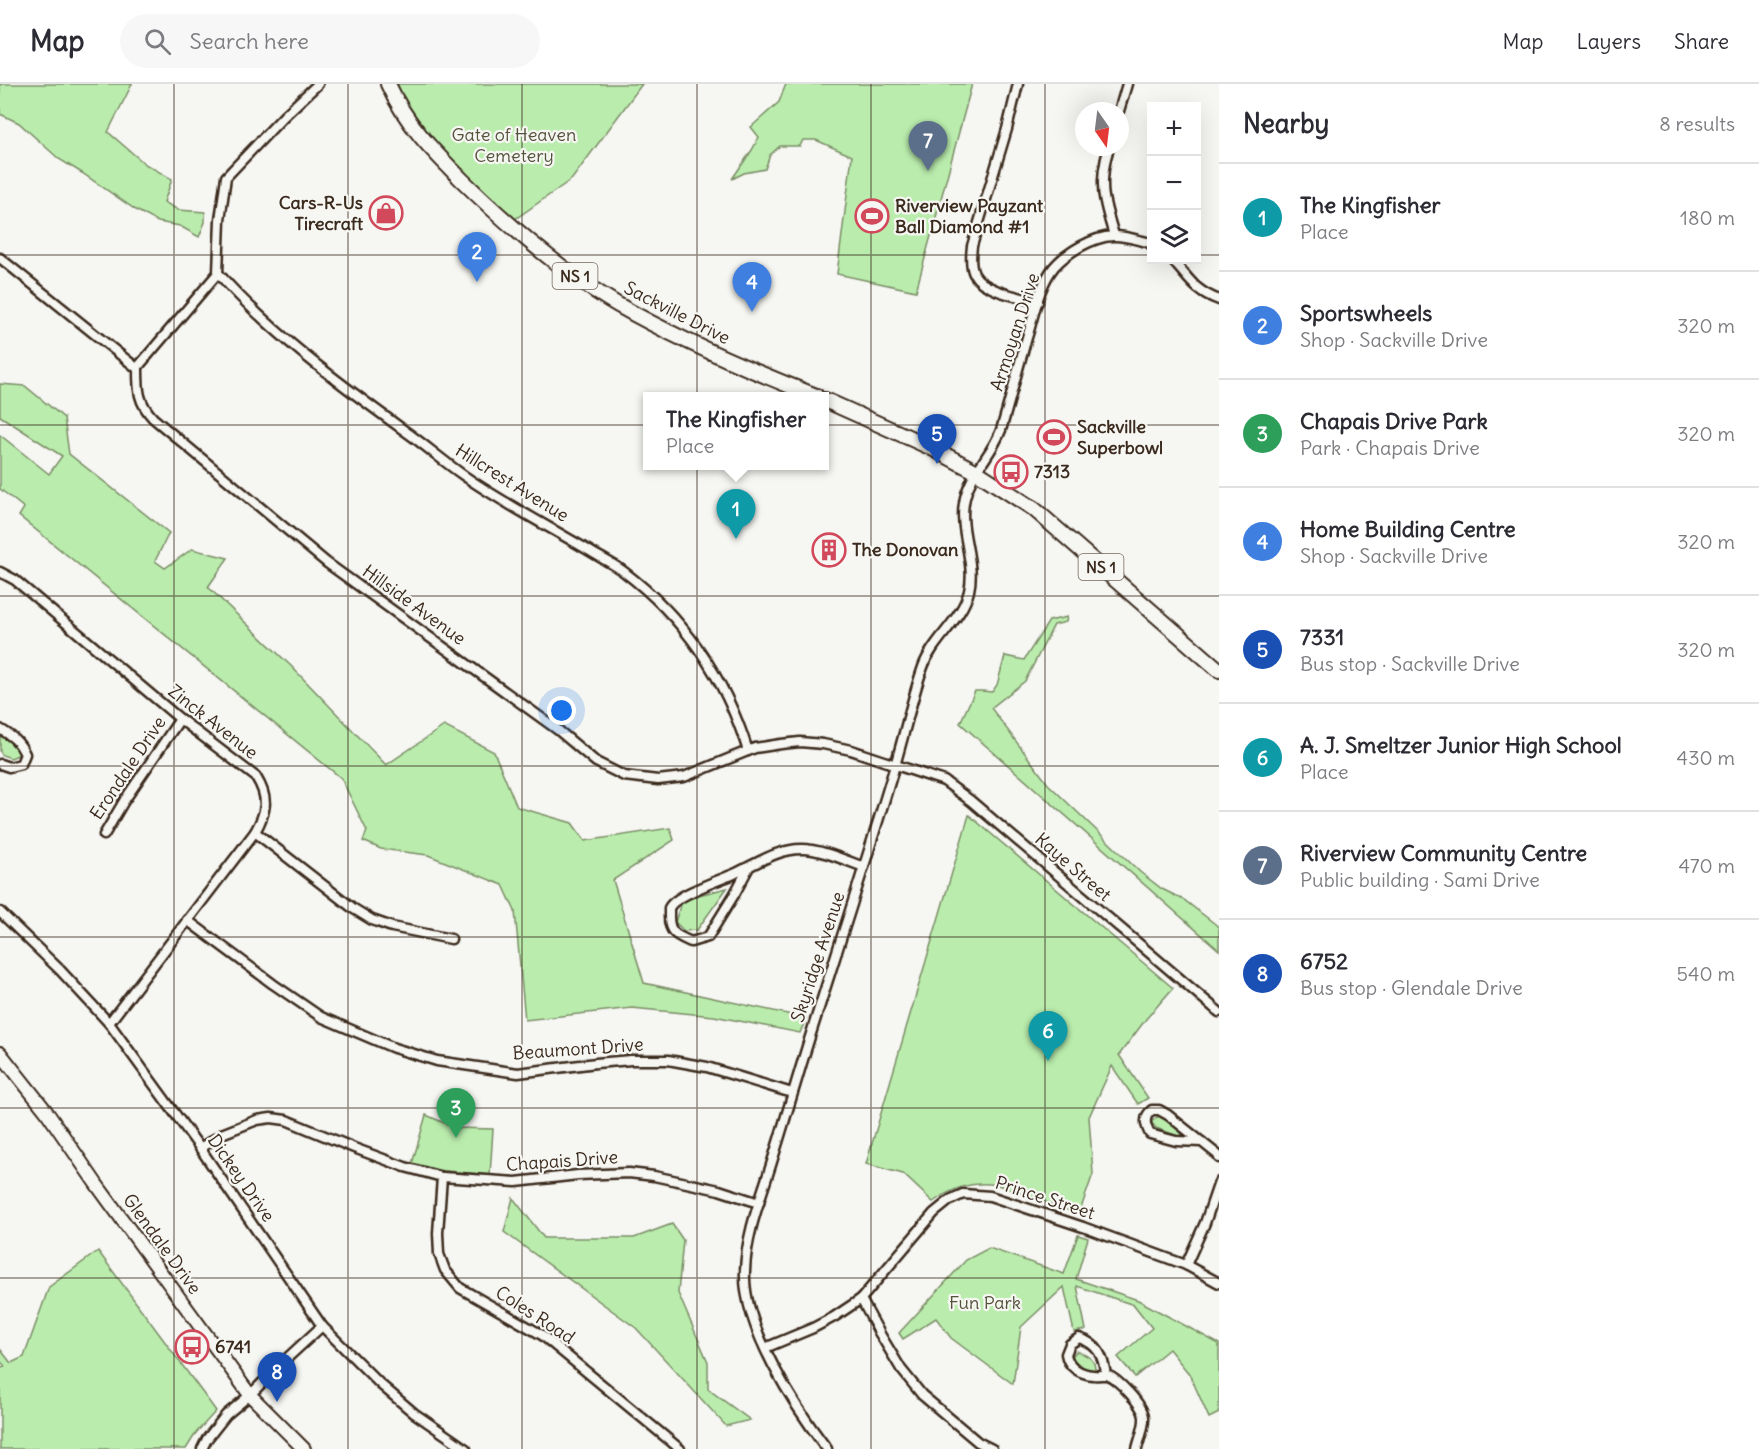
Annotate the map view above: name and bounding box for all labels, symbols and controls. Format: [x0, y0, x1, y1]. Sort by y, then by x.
search box [120, 14, 540, 68]
text: Map [30, 23, 84, 59]
icon: search [141, 25, 174, 58]
text: Search here [189, 27, 309, 55]
text: Map [1503, 28, 1543, 55]
text: Layers [1576, 28, 1641, 55]
text: Share [1674, 28, 1729, 55]
north arrow [1075, 102, 1129, 156]
map controls [1147, 102, 1201, 264]
button: + [1147, 102, 1201, 156]
text: Nearby [1243, 107, 1329, 140]
text: 8 results [1659, 111, 1735, 136]
pin: 7 [908, 122, 948, 171]
park label: Gate of Heaven Cemetery [452, 123, 576, 167]
button: − [1147, 156, 1201, 210]
place label: Cars-R-Us Tirecraft [279, 191, 364, 235]
text: The Kingfisher [1300, 191, 1441, 219]
place label: Riverview Payzant Ball Diamond #1 [895, 194, 1044, 238]
shop icon: Cars-R-Us Tirecraft [368, 195, 404, 231]
sports icon: Riverview Payzant Ball Diamond #1 [854, 198, 890, 234]
text: 1 [1259, 205, 1266, 230]
text: 180 m [1680, 205, 1735, 230]
button: layers [1147, 210, 1201, 264]
text: Place [1300, 219, 1348, 244]
pin: 2 [458, 232, 496, 282]
pin: 4 [732, 262, 771, 312]
road number: NS 1 [552, 263, 598, 289]
street label: Armoyan Drive [985, 270, 1044, 394]
street label: Sackville Drive [620, 276, 734, 349]
text: Sportswheels [1300, 299, 1432, 327]
text: 2 [1257, 313, 1268, 338]
text: 320 m [1677, 313, 1735, 338]
text: Shop · Sackville Drive [1300, 327, 1488, 352]
popup [643, 392, 829, 470]
text: The Kingfisher [666, 405, 806, 433]
text: Chapais Drive Park [1300, 407, 1488, 435]
pin: 5 [918, 414, 956, 464]
place label: Sackville Superbowl [1077, 415, 1163, 459]
sports icon: Sackville Superbowl [1036, 419, 1072, 455]
text: 3 [1257, 421, 1268, 446]
text: 320 m [1677, 421, 1735, 446]
text: Place [666, 433, 714, 458]
text: Park · Chapais Drive [1300, 435, 1480, 460]
street label: Hillcrest Avenue [451, 438, 573, 527]
bus stop icon: 7313 [993, 454, 1029, 490]
place label: 7313 [1034, 460, 1070, 483]
pin: 1 [716, 490, 756, 539]
text: Home Building Centre [1300, 515, 1516, 543]
text: 4 [1257, 529, 1268, 554]
text: 320 m [1677, 529, 1735, 554]
building icon: The Donovan [811, 532, 847, 568]
place label: The Donovan [852, 538, 959, 561]
text: Shop · Sackville Drive [1300, 543, 1488, 568]
road number: NS 1 [1078, 554, 1124, 580]
street label: Hillside Avenue [358, 559, 470, 650]
text: 7331 [1300, 623, 1344, 651]
text: 5 [1257, 637, 1268, 662]
text: 320 m [1677, 637, 1735, 662]
text: Bus stop · Sackville Drive [1300, 651, 1520, 676]
street label: Zinck Avenue [164, 679, 263, 764]
your location [547, 696, 576, 725]
street label: Erondale Drive [85, 712, 171, 824]
text: A. J. Smeltzer Junior High School [1300, 731, 1622, 759]
text: 6 [1257, 745, 1268, 770]
text: 430 m [1677, 745, 1735, 770]
text: Place [1300, 759, 1348, 784]
street label: Kaye Street [1031, 827, 1116, 906]
text: Riverview Community Centre [1300, 839, 1587, 867]
text: 7 [1258, 853, 1267, 878]
text: 470 m [1678, 853, 1735, 878]
text: Public building · Sami Drive [1300, 867, 1540, 892]
street label: Skyridge Avenue [786, 889, 849, 1025]
text: 6752 [1300, 947, 1348, 975]
text: 8 [1257, 961, 1268, 986]
text: 540 m [1676, 961, 1735, 986]
text: Bus stop · Glendale Drive [1300, 975, 1523, 1000]
pin: 6 [1028, 1012, 1068, 1061]
street label: Beaumont Drive [512, 1032, 644, 1065]
pin: 3 [436, 1088, 476, 1138]
street label: Dickey Drive [203, 1129, 280, 1226]
street label: Chapais Drive [505, 1145, 619, 1176]
street label: Prince Street [992, 1171, 1098, 1224]
street label: Glendale Drive [118, 1189, 207, 1298]
street label: Coles Road [491, 1280, 580, 1349]
park label: Fun Park [949, 1291, 1021, 1314]
bus stop icon: 6741 [174, 1329, 210, 1365]
place label: 6741 [215, 1335, 251, 1358]
pin: 8 [258, 1352, 296, 1402]

